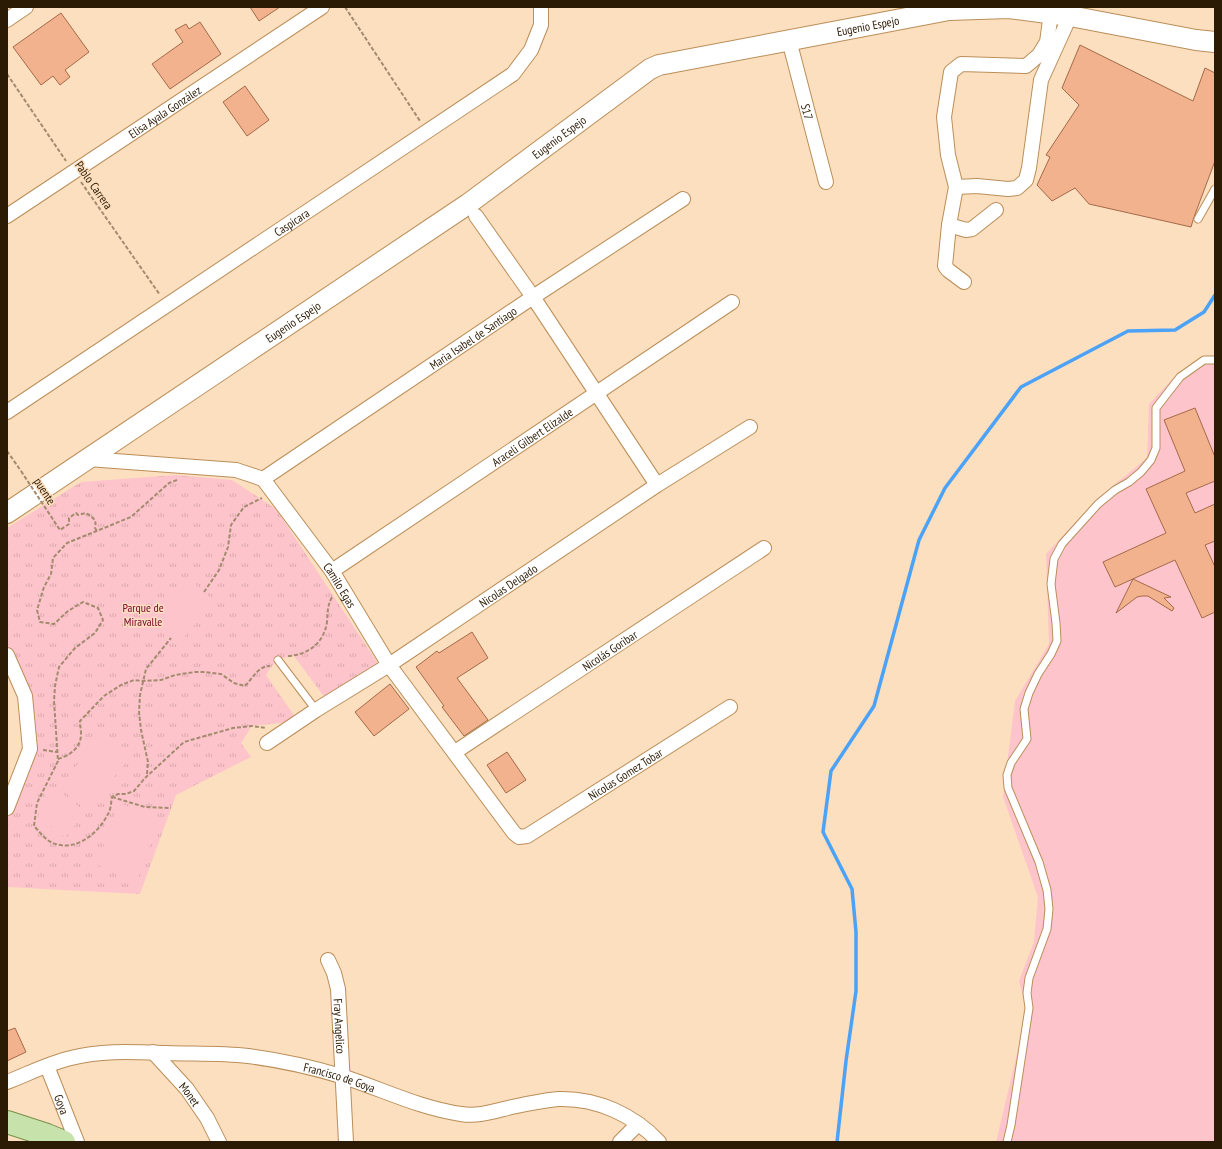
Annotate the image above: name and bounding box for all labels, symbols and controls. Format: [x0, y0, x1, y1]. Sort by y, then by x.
street label: Eugenio Espejo [835, 12, 900, 39]
street label: Elisa Ayala González [125, 82, 204, 141]
street label: S17 [798, 102, 817, 121]
street label: Eugenio Espejo [529, 112, 589, 162]
street label: Pablo Carrera [72, 158, 116, 212]
street label: Caspicara [271, 205, 312, 239]
street label: Eugenio Espejo [262, 298, 323, 345]
street label: Maria Isabel de Santiago [426, 303, 519, 372]
street label: Araceli Gilbert Elizalde [489, 404, 575, 469]
street label: puente [31, 475, 59, 507]
street label: Camilo Egas [321, 559, 360, 610]
street label: Nicolas Delgado [476, 560, 540, 610]
park label: Parque de Miravalle [122, 600, 164, 629]
street label: Nicolás Goribar [579, 626, 640, 674]
street label: Nicolas Gomez Tobar [585, 744, 666, 803]
street label: Fray Angelico [331, 998, 349, 1054]
street label: Francisco de Goya [302, 1059, 378, 1095]
street label: Monet [176, 1078, 204, 1109]
street label: Goya [51, 1092, 73, 1117]

